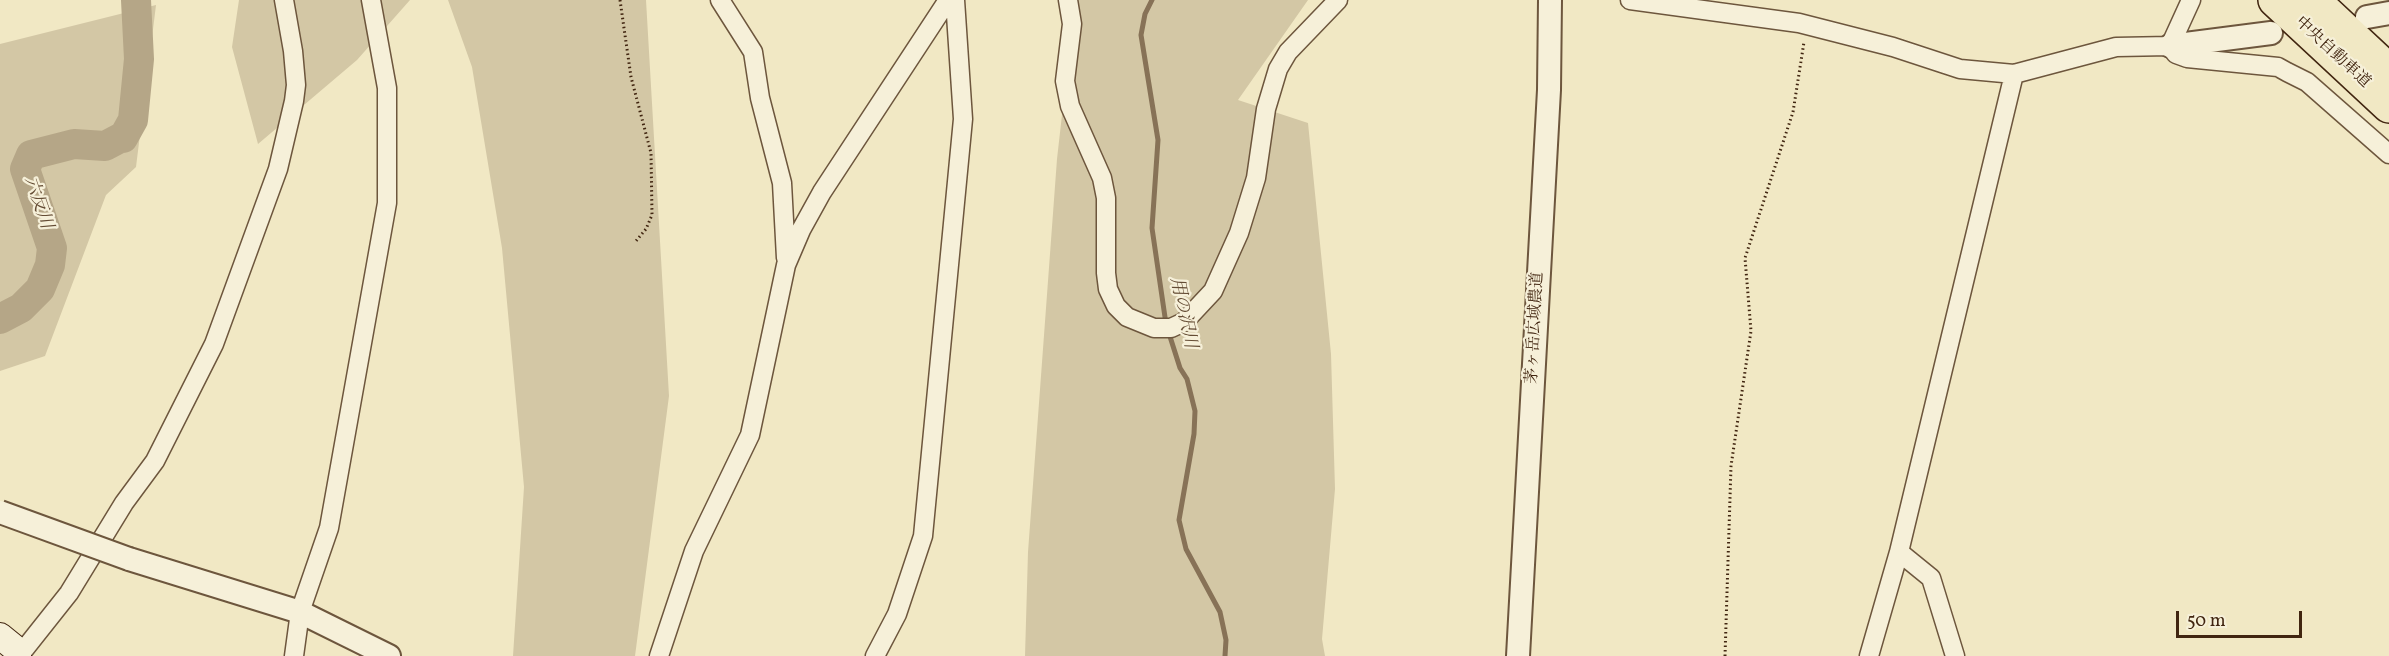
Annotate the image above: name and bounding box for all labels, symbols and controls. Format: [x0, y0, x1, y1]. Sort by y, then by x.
street label: 中央自動車道 [2290, 13, 2374, 93]
water label: 六反川 [18, 174, 56, 232]
street label: 茅ヶ岳広域農道 [1523, 272, 1549, 384]
water label: 用の沢川 [1164, 276, 1200, 350]
scale bar [2179, 599, 2305, 637]
text: 50 m [2187, 609, 2226, 634]

